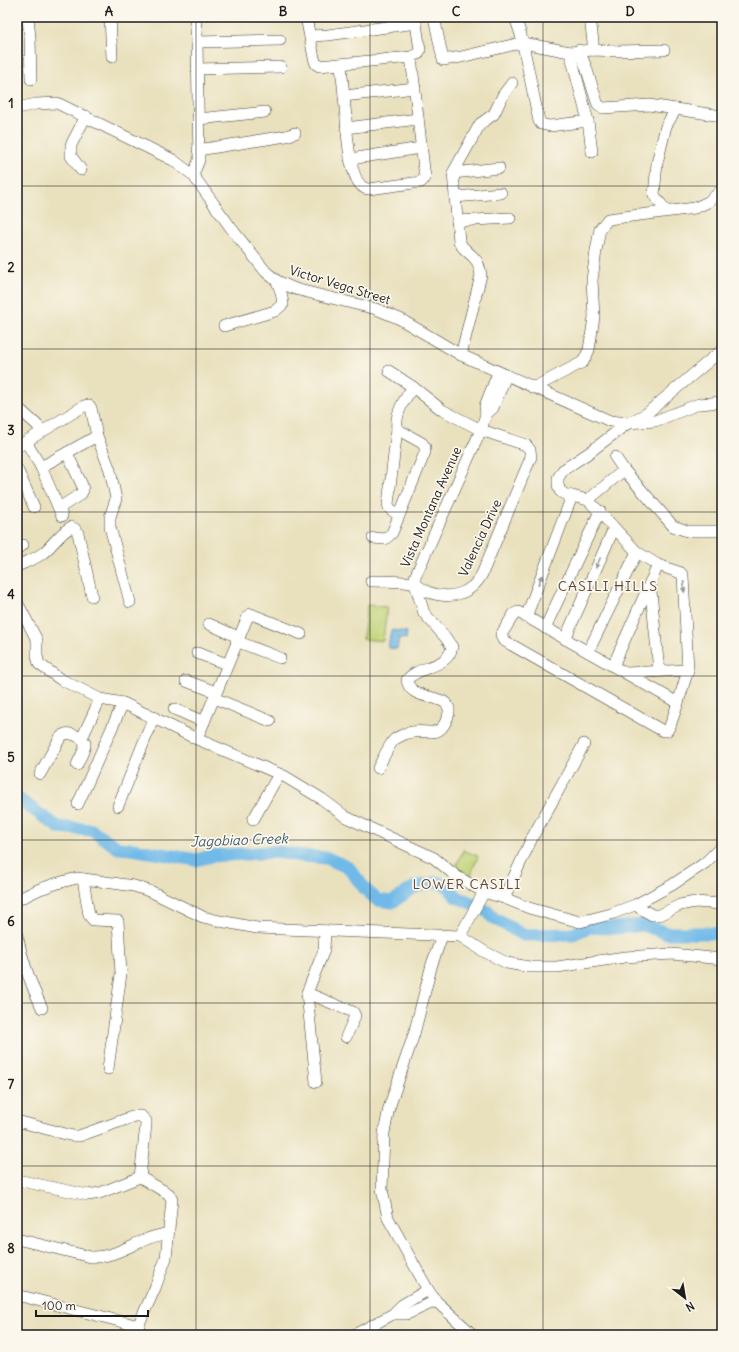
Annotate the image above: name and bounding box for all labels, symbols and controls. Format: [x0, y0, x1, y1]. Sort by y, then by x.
text: A [105, 3, 114, 20]
text: B [279, 3, 288, 20]
text: C [452, 3, 461, 20]
text: D [625, 3, 635, 20]
text: 1 [8, 95, 14, 112]
text: 2 [7, 259, 15, 276]
street label: Victor Vega Street [287, 262, 393, 309]
text: 3 [7, 422, 15, 439]
street label: Vista Montana Avenue [397, 444, 465, 570]
street label: Valencia Drive [455, 497, 505, 579]
one-way arrow [595, 558, 601, 569]
one-way arrow [537, 574, 543, 586]
district label: CASILI HILLS [558, 577, 658, 595]
one-way arrow [680, 581, 687, 593]
text: 4 [7, 586, 15, 603]
text: 5 [7, 749, 15, 766]
water label: Jagobiao Creek [190, 829, 289, 851]
district label: LOWER CASILI [413, 875, 521, 893]
text: 6 [7, 913, 15, 930]
text: 7 [8, 1076, 15, 1093]
text: 8 [7, 1240, 15, 1257]
north arrow [665, 1278, 705, 1318]
scale bar [36, 1292, 148, 1318]
text: 100 m [42, 1298, 76, 1313]
text: N [683, 1299, 697, 1315]

